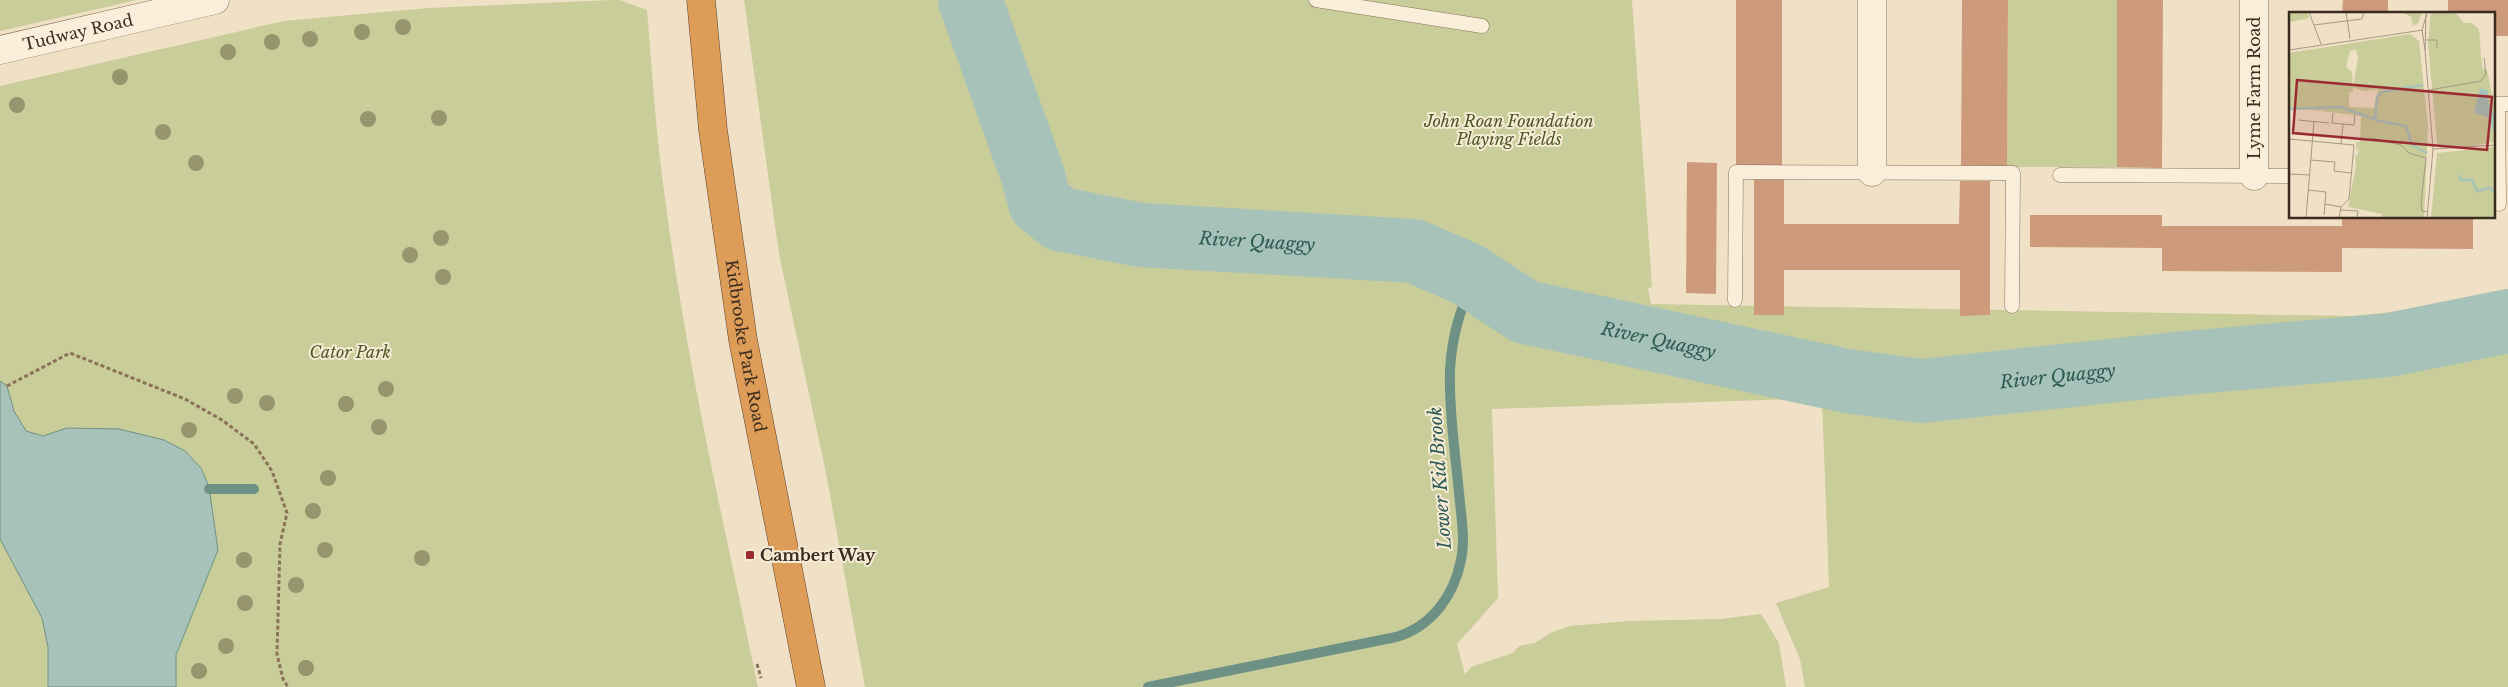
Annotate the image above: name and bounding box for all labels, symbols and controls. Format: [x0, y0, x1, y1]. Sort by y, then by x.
street label: Tudway Road [21, 9, 135, 54]
inset map [2289, 12, 2496, 219]
street label: Lyme Farm Road [2244, 17, 2264, 159]
park label: John Roan Foundation Playing Fields [1423, 111, 1594, 149]
water label: River Quaggy [1197, 227, 1316, 256]
street label: Kidbrooke Park Road [722, 258, 771, 434]
water label: River Quaggy [1598, 317, 1718, 364]
park label: Cator Park [309, 342, 391, 362]
water label: River Quaggy [1998, 359, 2117, 394]
water label: Lower Kid Brook [1424, 406, 1456, 551]
place label: Cambert Way [760, 545, 876, 565]
marker: Cambert Way [744, 549, 756, 561]

